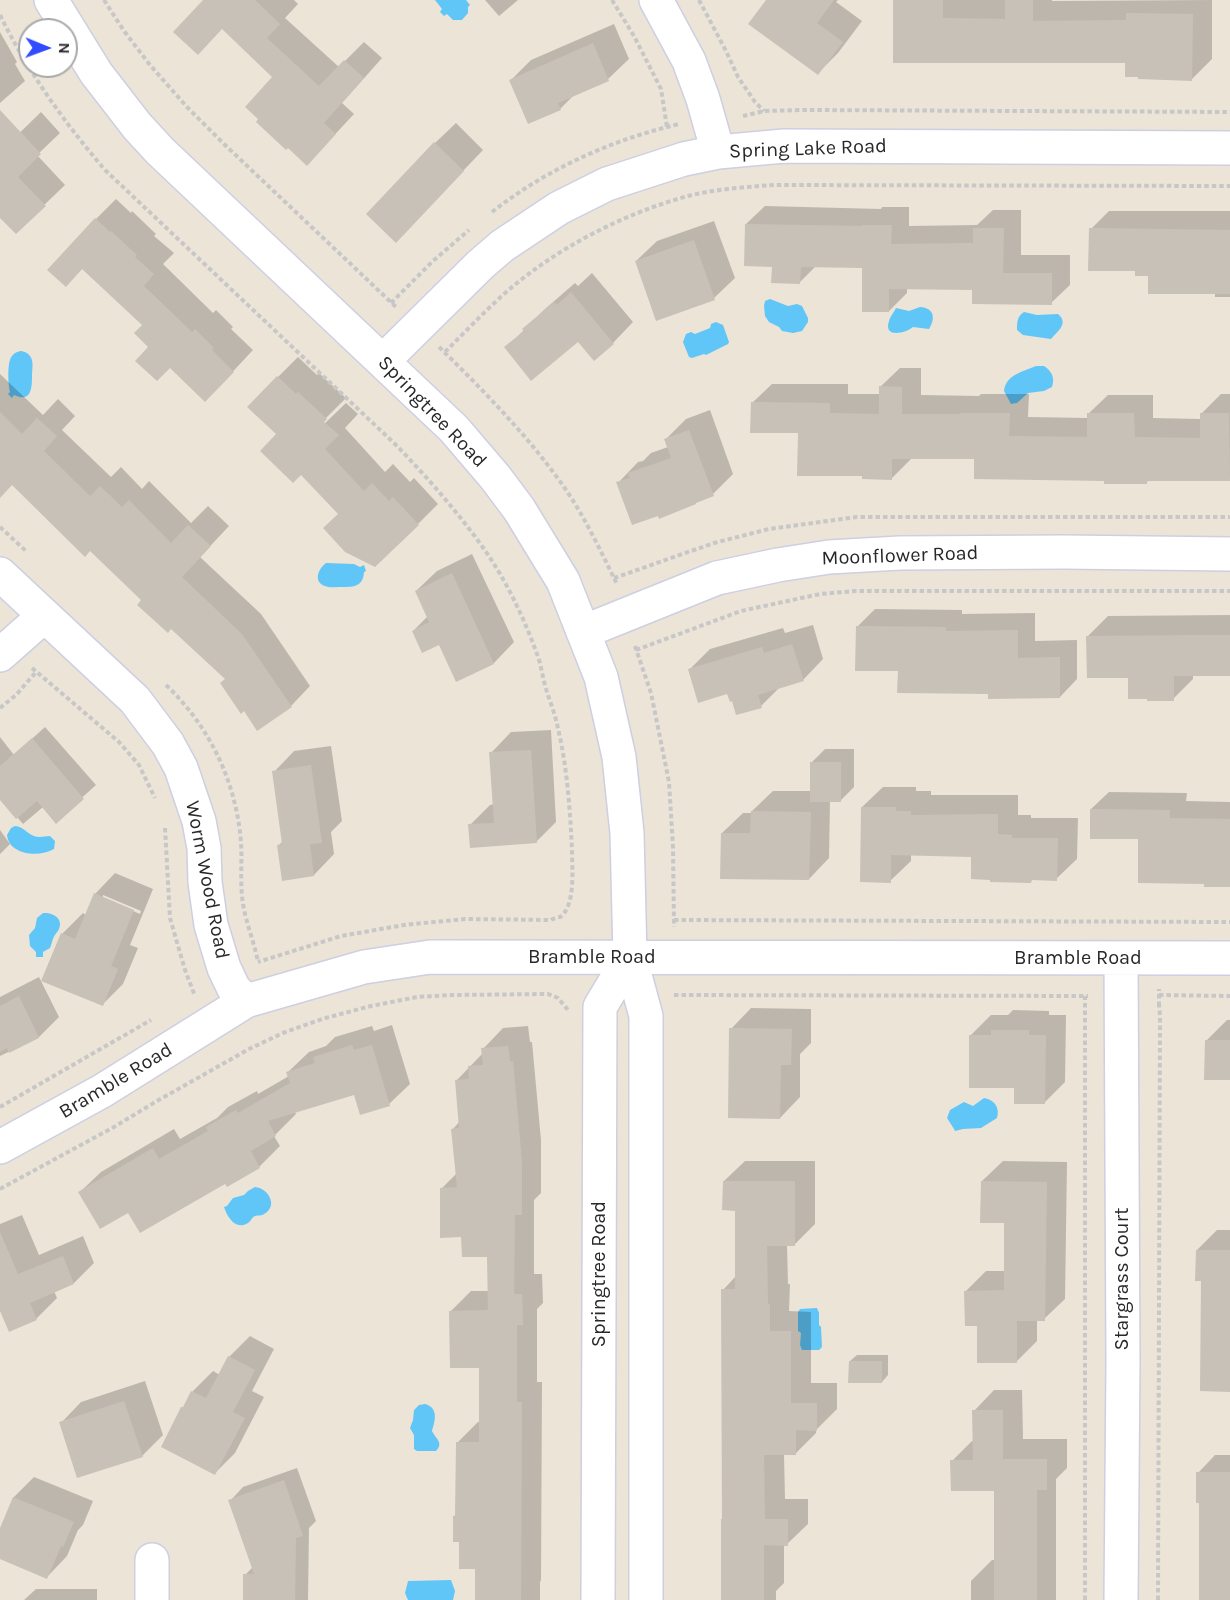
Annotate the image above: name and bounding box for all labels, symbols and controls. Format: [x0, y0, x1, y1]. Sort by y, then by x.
north arrow [18, 18, 78, 78]
text: N [55, 42, 74, 54]
street label: Spring Lake Road [729, 134, 887, 164]
street label: Springtree Road [373, 351, 491, 473]
street label: Moonflower Road [821, 541, 979, 571]
street label: Worm Wood Road [180, 799, 234, 961]
street label: Bramble Road [528, 945, 656, 969]
street label: Bramble Road [1014, 946, 1142, 970]
street label: Bramble Road [55, 1038, 177, 1124]
street label: Springtree Road [587, 1201, 611, 1347]
street label: Stargrass Court [1110, 1208, 1134, 1350]

